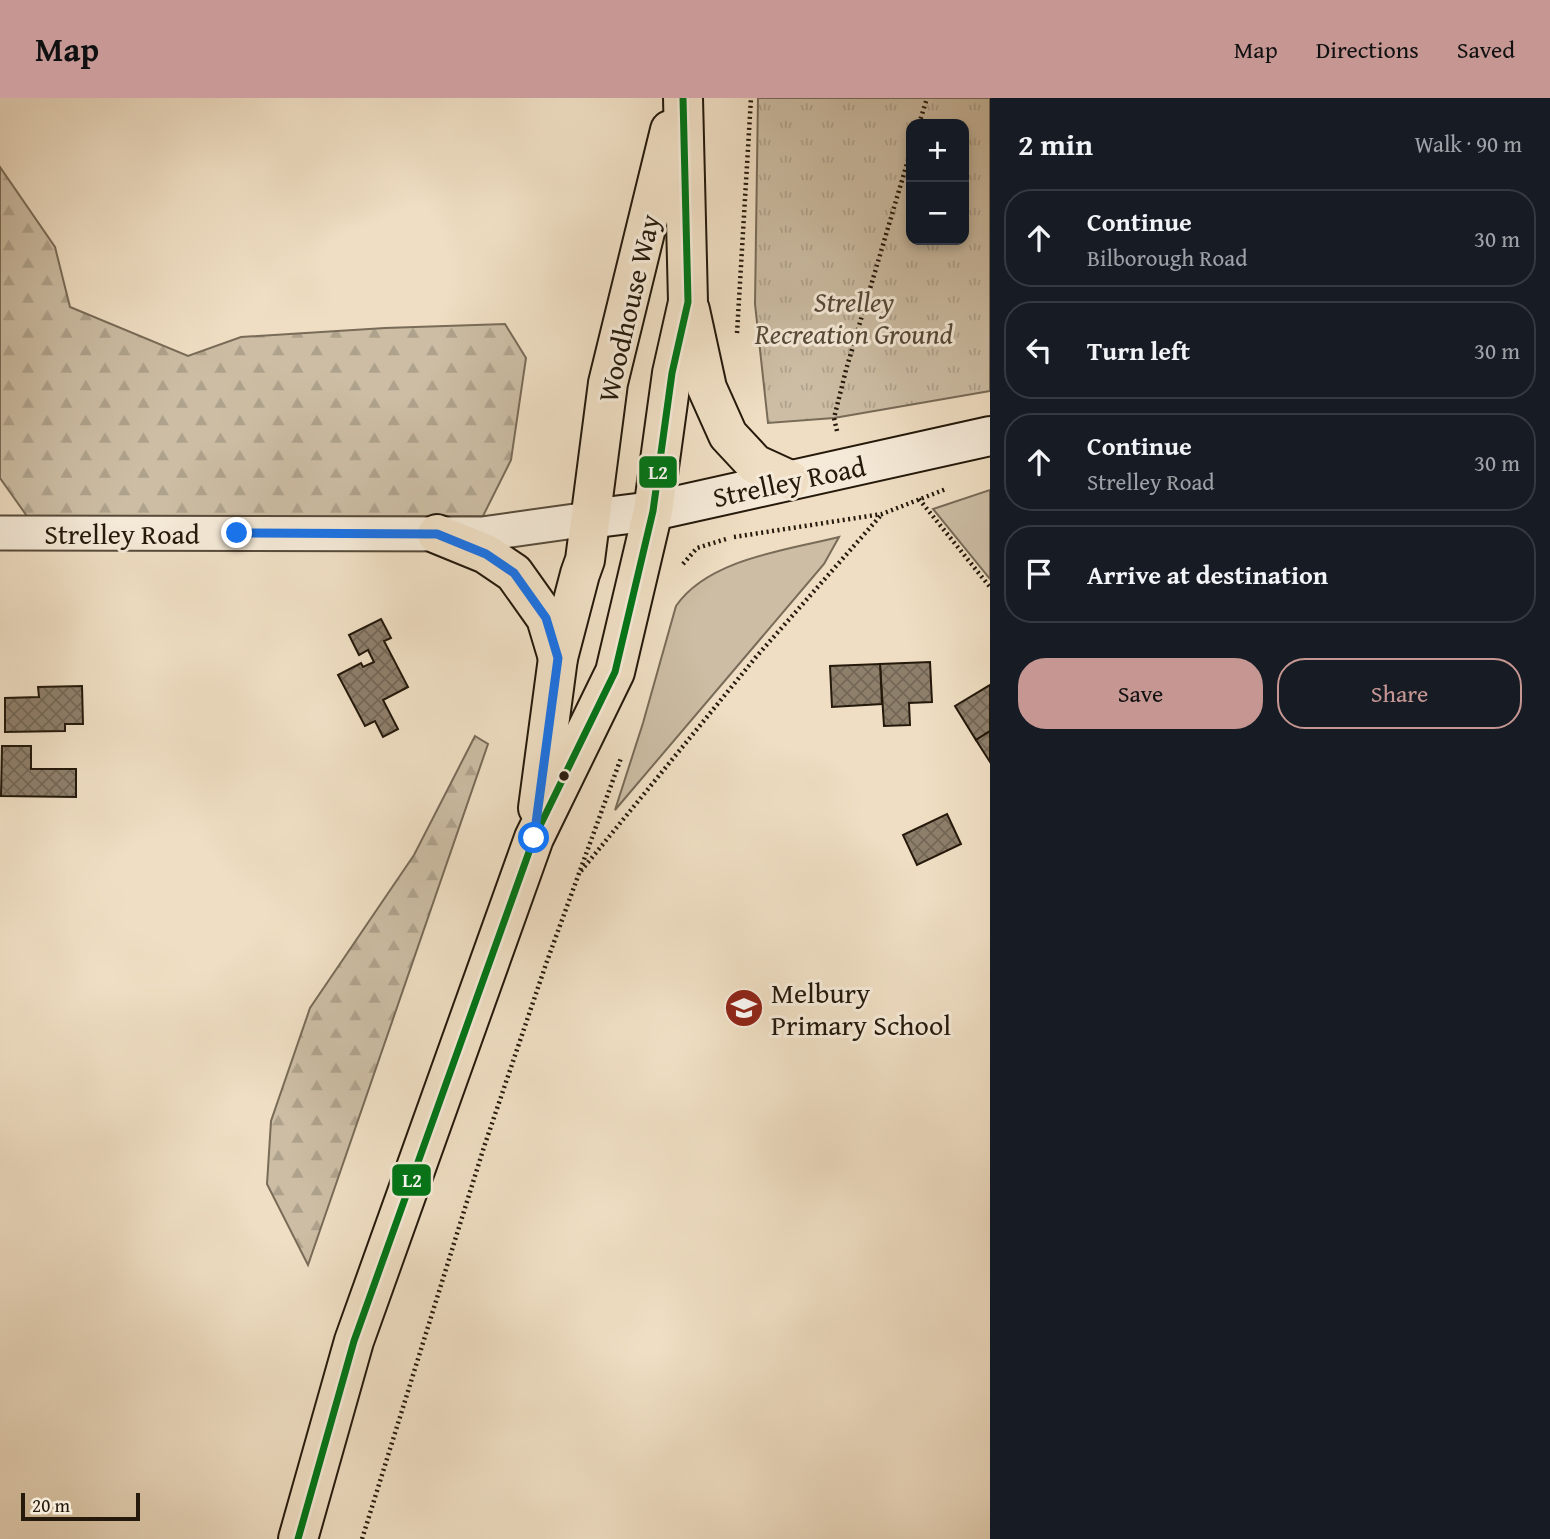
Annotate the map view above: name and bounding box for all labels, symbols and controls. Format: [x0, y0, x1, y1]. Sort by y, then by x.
text: Map [35, 25, 99, 73]
text: Map [1234, 32, 1278, 67]
text: Directions [1316, 32, 1419, 67]
text: Saved [1457, 32, 1515, 67]
map controls [906, 119, 969, 245]
button: + [906, 119, 969, 182]
text: 2 min [1018, 122, 1093, 166]
text: Walk · 90 m [1414, 127, 1522, 160]
button: − [906, 182, 969, 245]
text: Continue [1087, 202, 1192, 241]
street label: Woodhouse Way [586, 210, 670, 406]
icon: ahead [1020, 219, 1058, 257]
text: 30 m [1474, 222, 1520, 255]
text: Bilborough Road [1087, 241, 1247, 274]
park label: Strelley Recreation Ground [754, 281, 953, 354]
icon: left [1020, 331, 1058, 369]
text: Turn left [1087, 331, 1190, 370]
text: 30 m [1474, 334, 1520, 367]
text: Continue [1087, 426, 1192, 465]
icon: ahead [1020, 443, 1058, 481]
street label: Strelley Road [709, 445, 869, 517]
text: 30 m [1474, 446, 1520, 479]
line badge: L2 [638, 455, 678, 489]
text: L2 [648, 458, 668, 486]
text: Strelley Road [1087, 465, 1215, 498]
street label: Strelley Road [44, 513, 200, 554]
route end [221, 517, 252, 548]
icon: arrive [1020, 555, 1058, 593]
text: Arrive at destination [1087, 555, 1328, 594]
button: Save [1018, 658, 1263, 729]
button: Share [1277, 658, 1522, 729]
unlabelled marker [557, 769, 571, 783]
route start [518, 822, 549, 853]
place label: Melbury Primary School [771, 972, 951, 1045]
school or university icon: Melbury Primary School [723, 987, 765, 1029]
line badge: L2 [391, 1163, 432, 1197]
text: L2 [402, 1166, 422, 1194]
scale bar [21, 1490, 140, 1522]
text: 20 m [32, 1491, 70, 1519]

